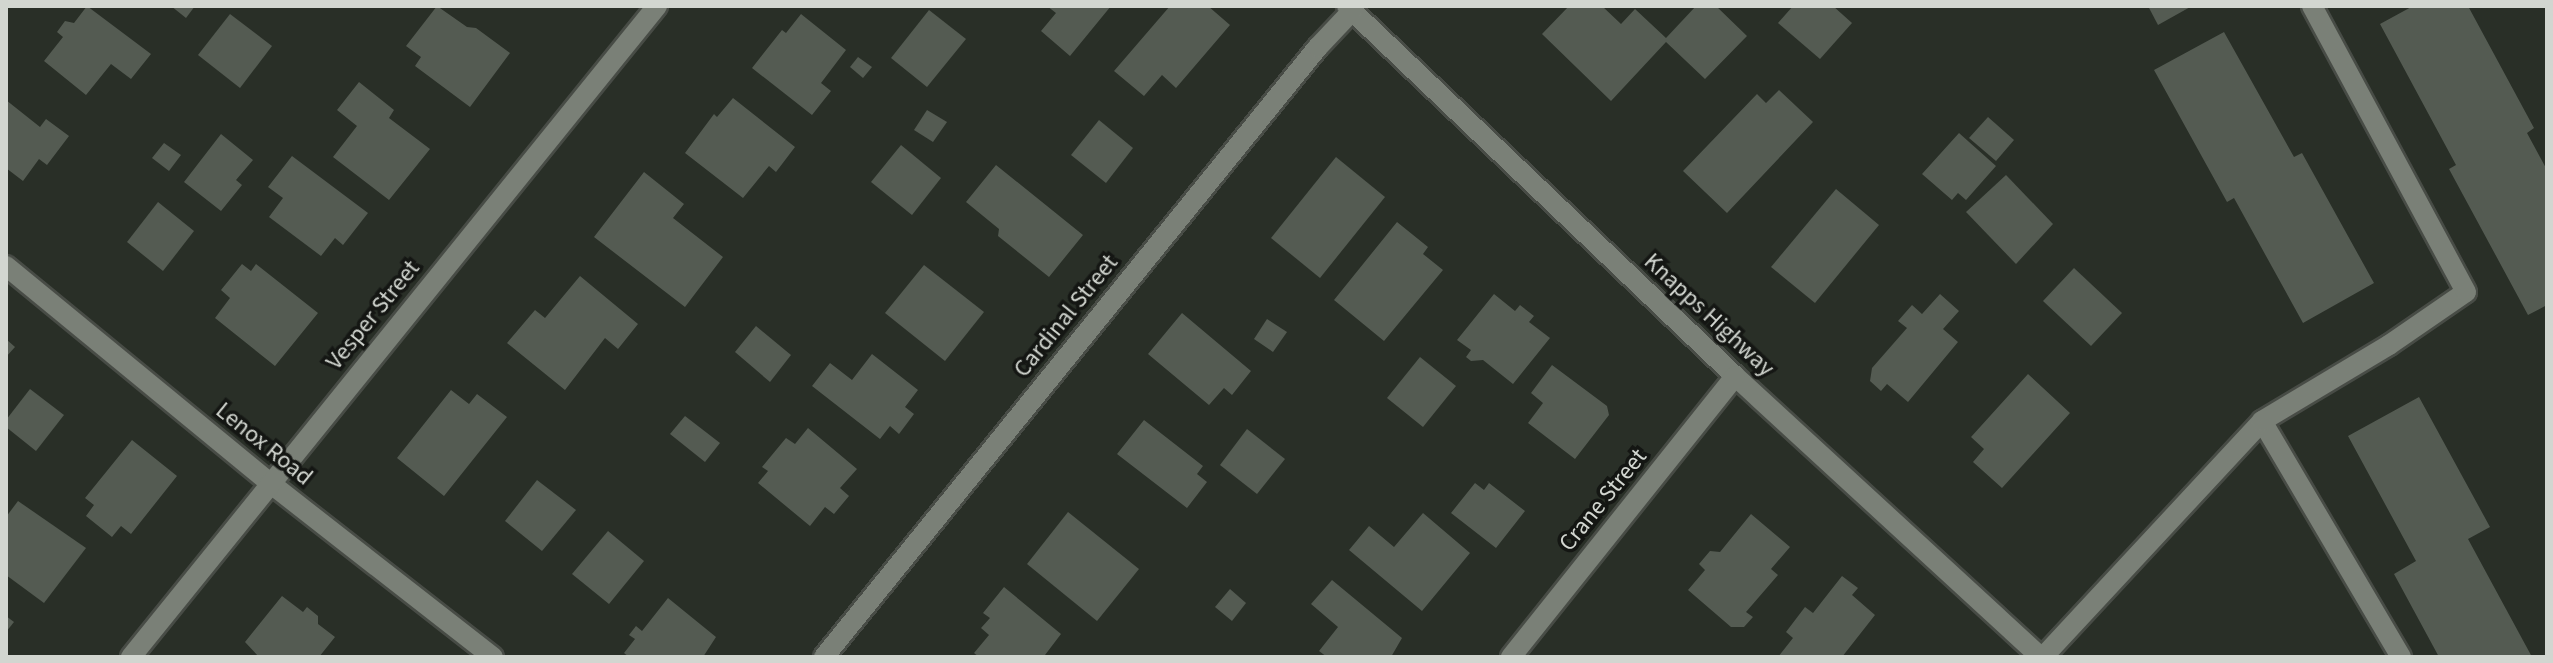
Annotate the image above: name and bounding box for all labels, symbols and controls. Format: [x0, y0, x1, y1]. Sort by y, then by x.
street label: Knapps Highway [1638, 247, 1780, 383]
street label: Cardinal Street [1008, 249, 1124, 383]
street label: Vesper Street [320, 254, 426, 376]
street label: Lenox Road [210, 396, 318, 492]
street label: Crane Street [1553, 443, 1653, 557]

